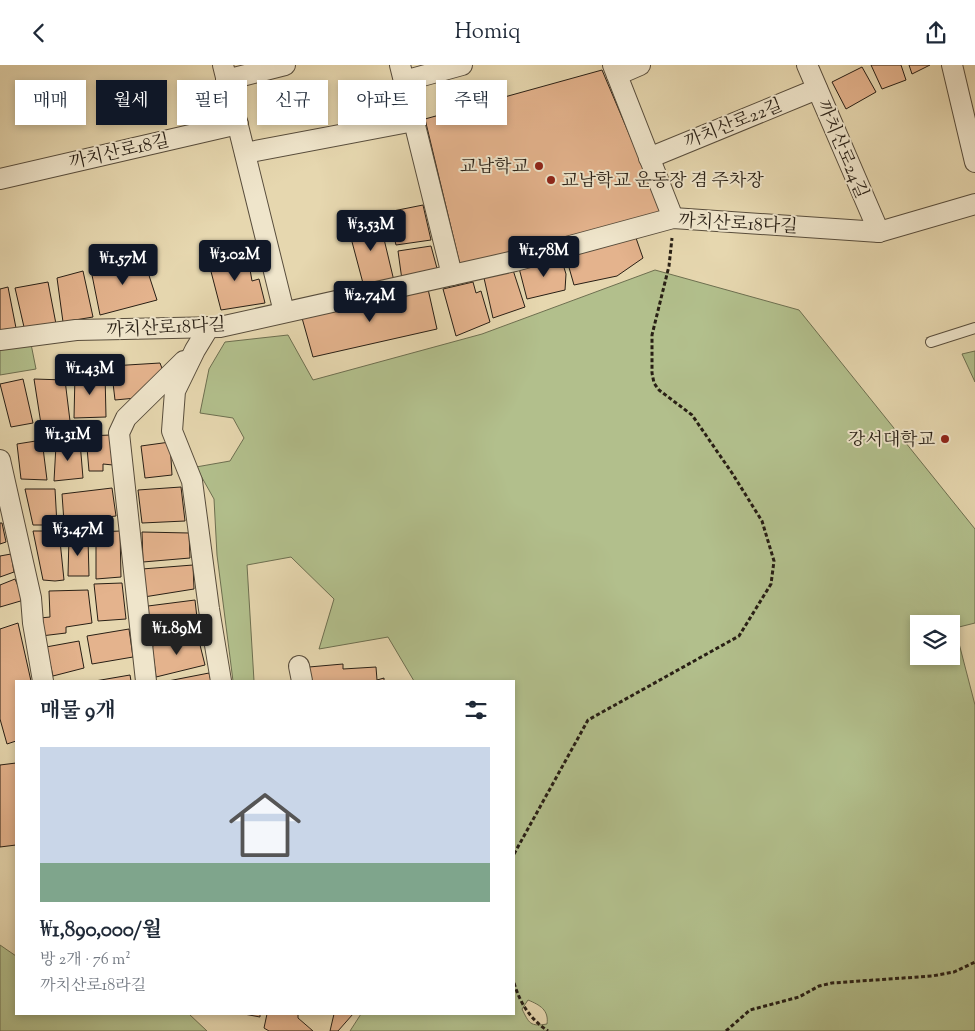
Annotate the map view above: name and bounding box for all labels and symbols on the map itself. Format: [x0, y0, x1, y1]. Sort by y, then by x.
street label: 까치산로22길 [681, 93, 787, 156]
street label: 까치산로24길 [809, 97, 874, 203]
street label: 까치산로18길 [67, 129, 172, 177]
place label: 교남학교 [459, 155, 530, 181]
marker: 교남학교 [533, 160, 545, 172]
place label: 교남학교 운동장 겸 주차장 [561, 169, 764, 195]
marker: 교남학교 운동장 겸 주차장 [545, 174, 557, 186]
pin: ₩3.53M [330, 209, 412, 252]
street label: 까치산로18다길 [678, 209, 798, 241]
pin: ₩1.78M [503, 235, 585, 278]
pin: ₩3.02M [194, 239, 276, 282]
pin: ₩1.57M [82, 243, 164, 286]
pin: ₩2.74M [329, 281, 411, 323]
street label: 까치산로18다길 [106, 313, 226, 345]
pin: ₩1.43M [49, 353, 131, 396]
pin: ₩1.31M [27, 419, 109, 462]
place label: 강서대학교 [848, 428, 936, 454]
marker: 강서대학교 [939, 433, 951, 445]
pin: ₩3.47M [37, 515, 119, 557]
pin: ₩1.89M [136, 613, 218, 656]

